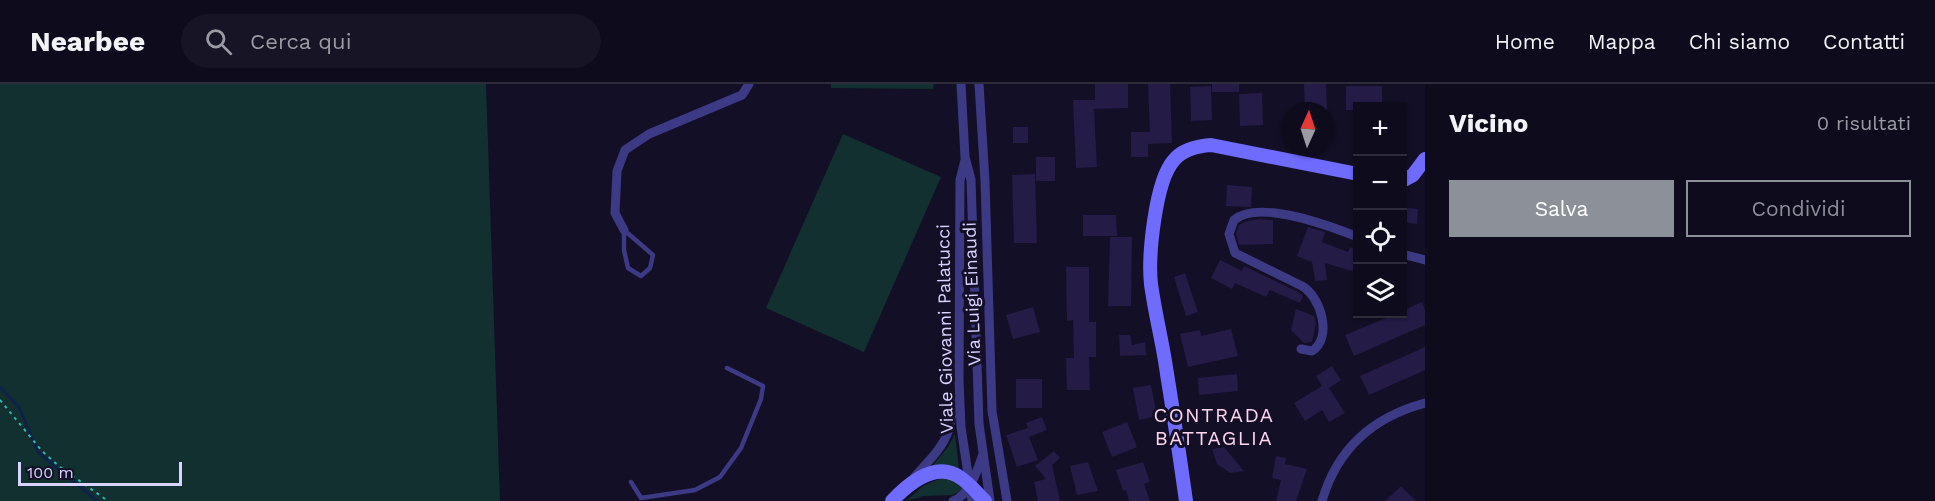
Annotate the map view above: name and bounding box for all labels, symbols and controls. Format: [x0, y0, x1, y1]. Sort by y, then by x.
search box [181, 14, 601, 68]
text: Nearbee [30, 25, 145, 58]
icon: search [202, 25, 235, 58]
text: Cerca qui [250, 29, 352, 54]
text: Home [1495, 29, 1555, 54]
text: Mappa [1588, 29, 1656, 54]
text: Chi siamo [1689, 29, 1790, 54]
text: Contatti [1823, 29, 1905, 54]
north arrow [1281, 102, 1335, 156]
map controls [1353, 102, 1407, 318]
button: + [1353, 102, 1407, 156]
text: Vicino [1449, 108, 1528, 138]
text: 0 risultati [1817, 111, 1911, 135]
button: − [1353, 156, 1407, 210]
button: Salva [1449, 180, 1674, 237]
button: Condividi [1686, 180, 1911, 237]
button: locate [1353, 210, 1407, 264]
street label: Via Luigi Einaudi [958, 222, 985, 366]
street label: Viale Giovanni Palatucci [932, 224, 957, 434]
button: layers [1353, 264, 1407, 318]
district label: CONTRADA BATTAGLIA [1153, 403, 1275, 450]
scale bar [18, 459, 182, 486]
text: 100 m [27, 463, 74, 482]

